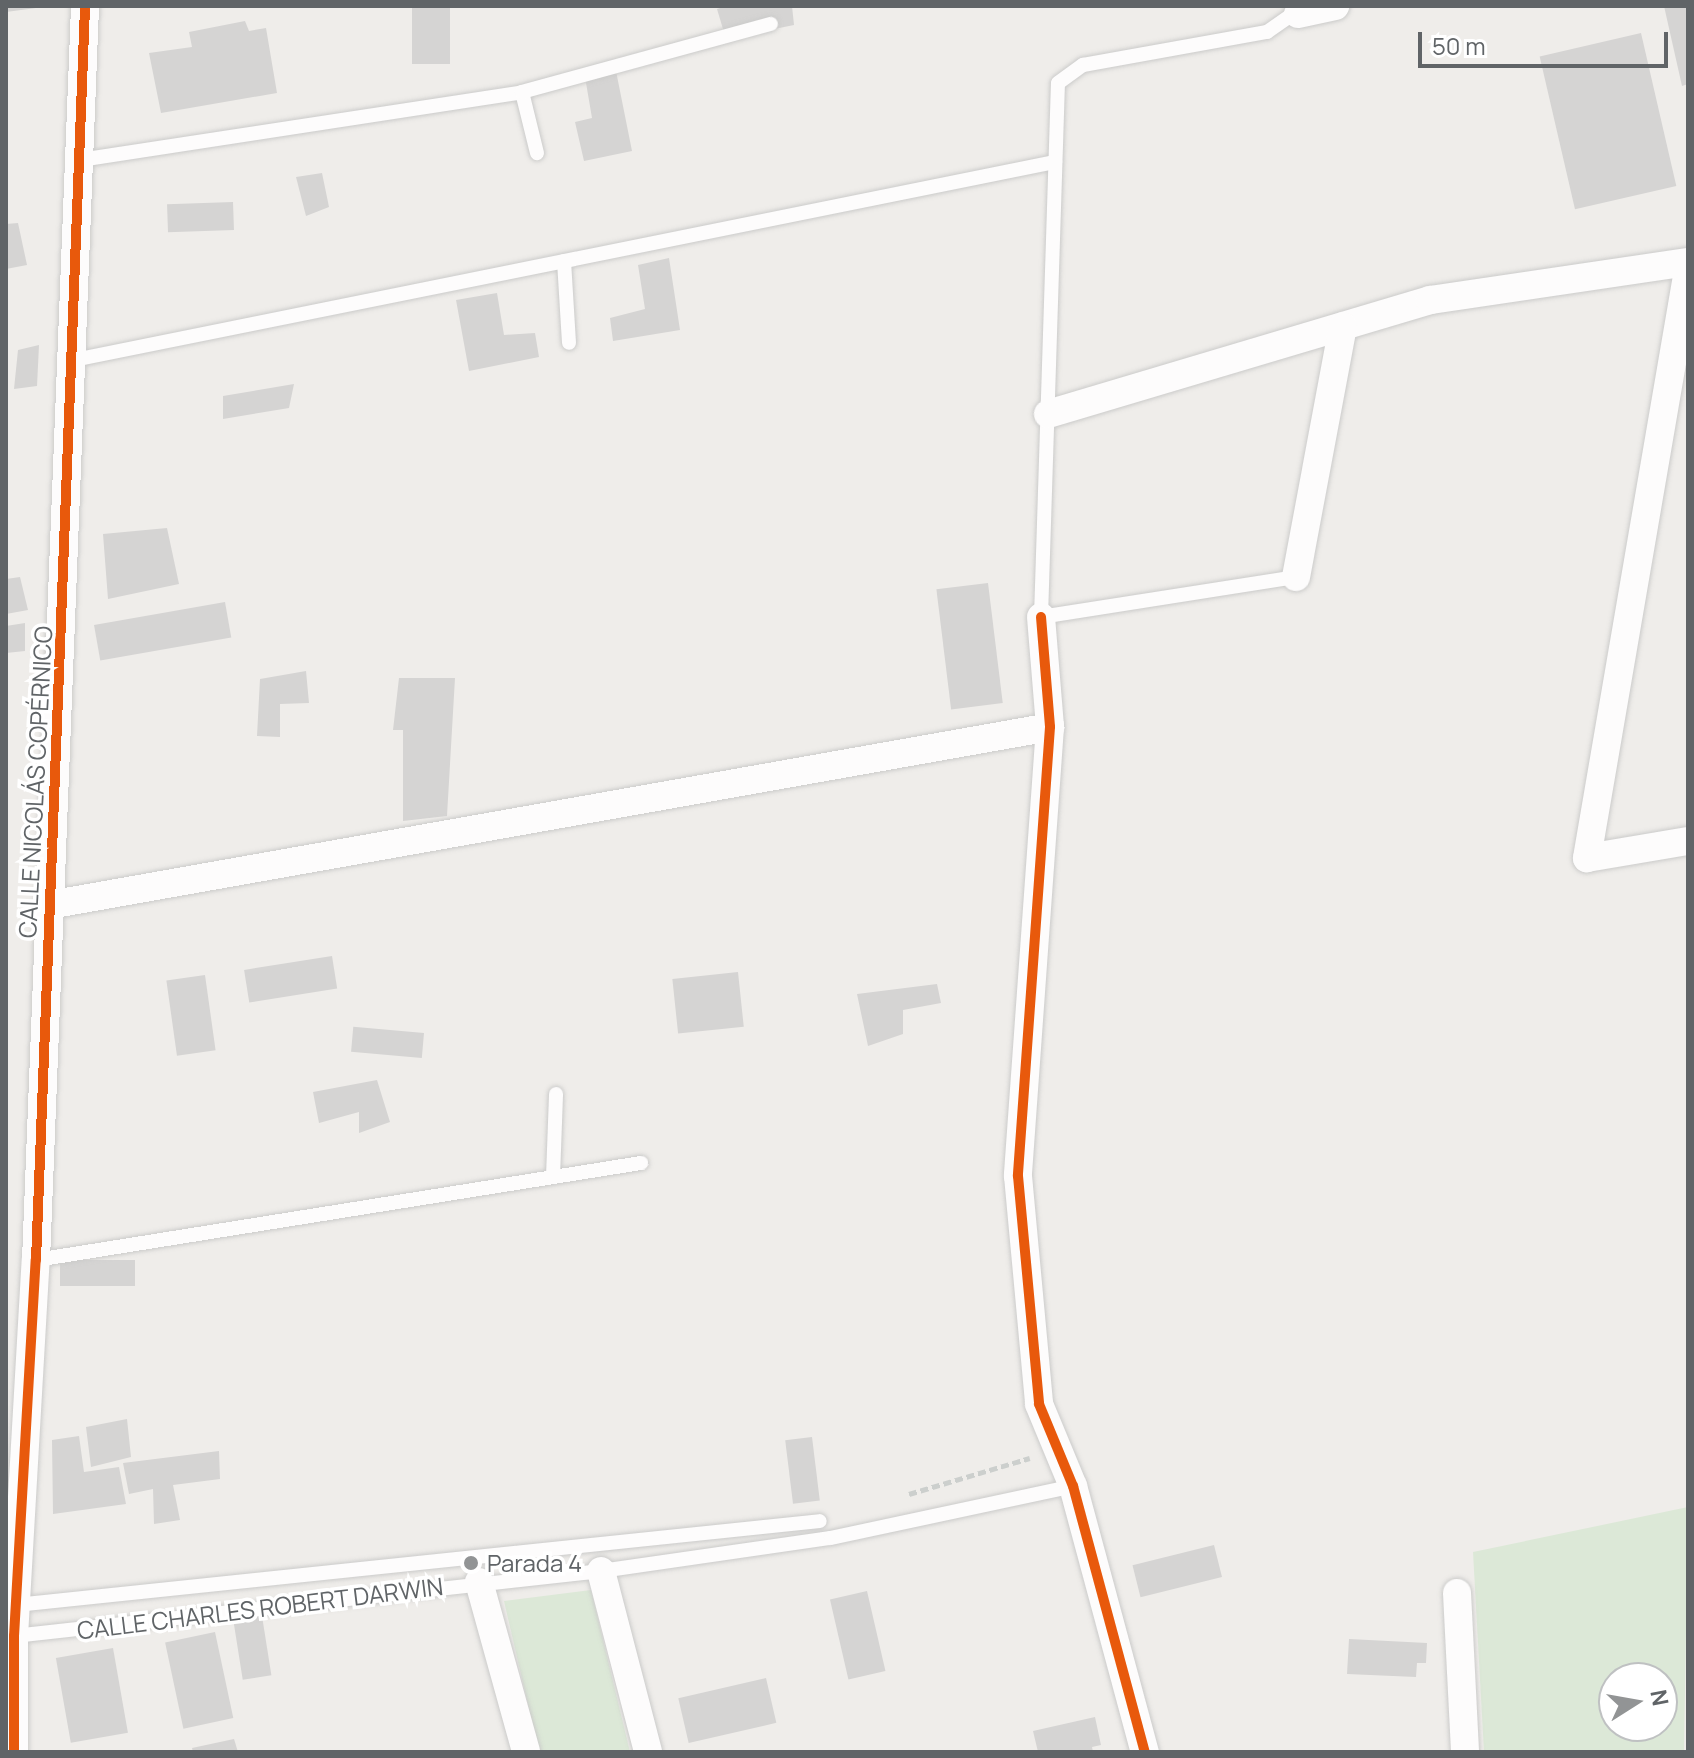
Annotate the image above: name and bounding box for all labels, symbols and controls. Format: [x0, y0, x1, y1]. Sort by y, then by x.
scale bar [1422, 16, 1672, 66]
text: 50 m [1432, 29, 1486, 62]
street label: CALLE NICOLÁS COPÉRNICO [12, 625, 58, 939]
place label: Parada 4 [487, 1549, 582, 1577]
marker: Parada 4 [462, 1554, 480, 1572]
street label: CALLE CHARLES ROBERT DARWIN [75, 1571, 445, 1645]
north arrow [1598, 1662, 1678, 1742]
text: N [1643, 1687, 1676, 1708]

